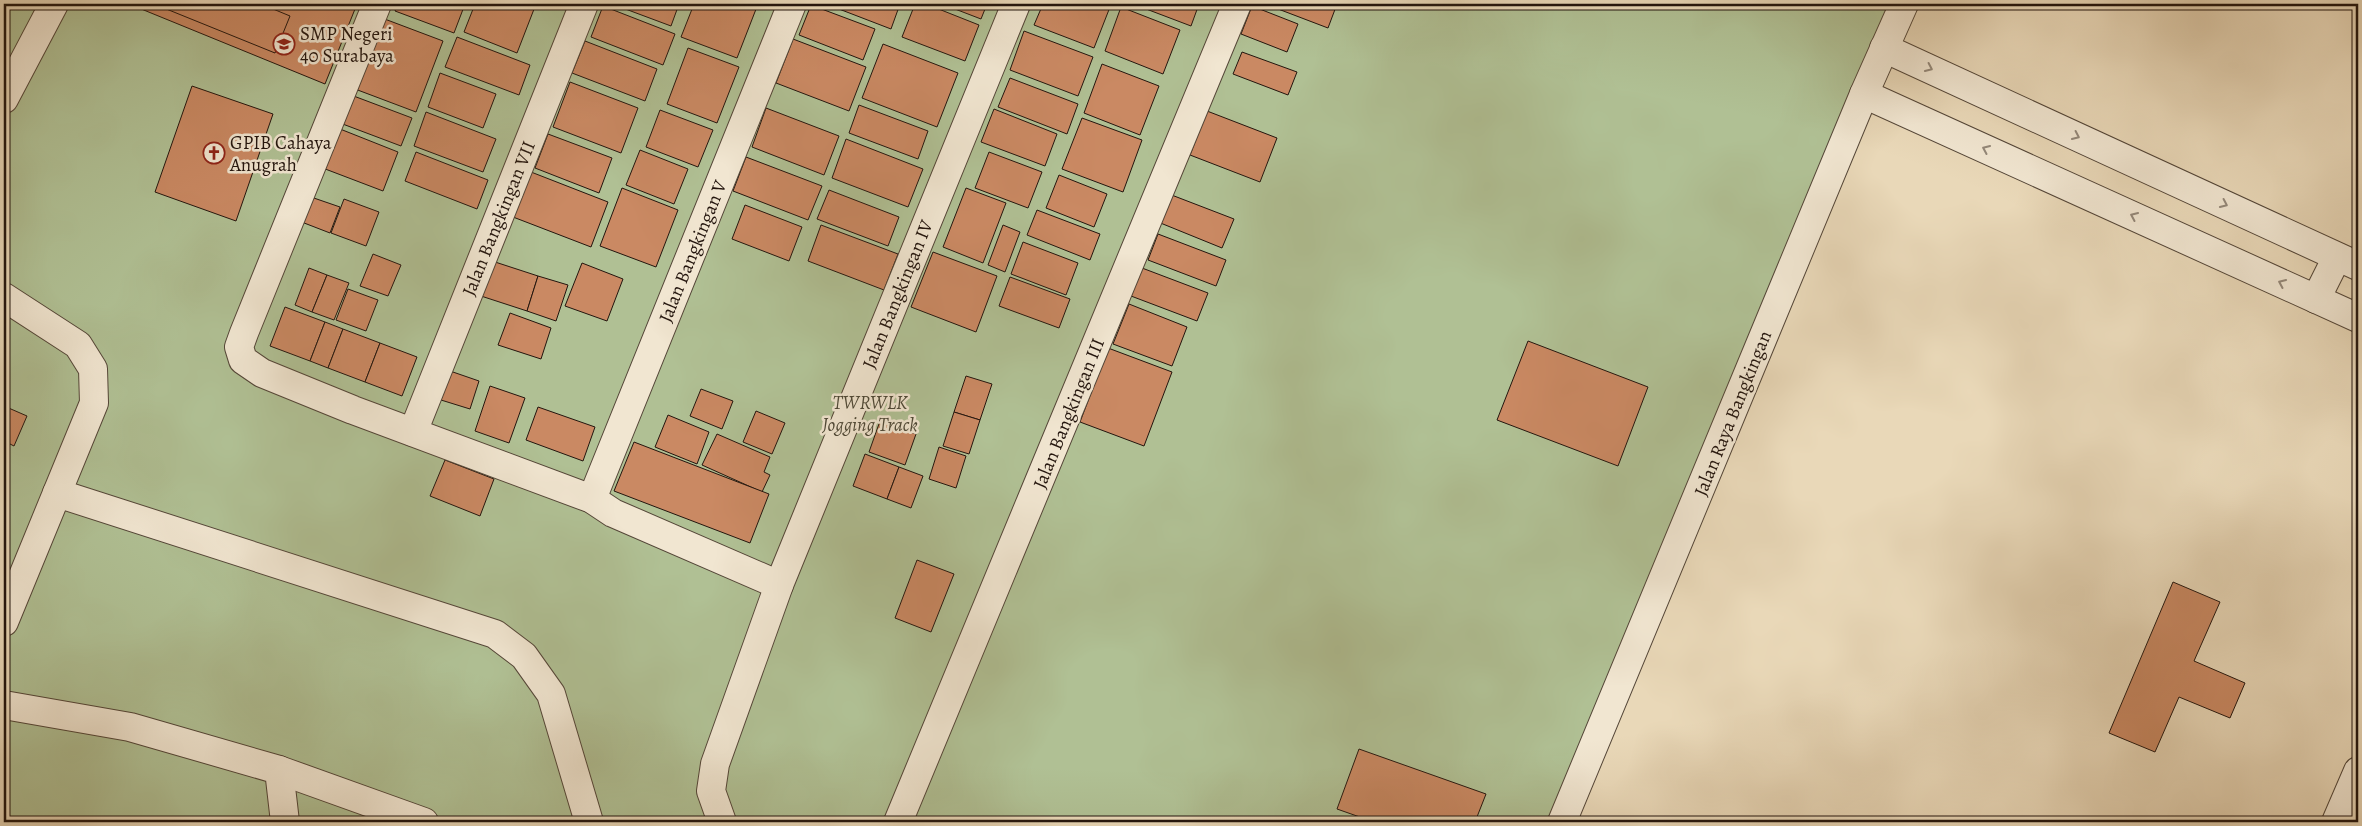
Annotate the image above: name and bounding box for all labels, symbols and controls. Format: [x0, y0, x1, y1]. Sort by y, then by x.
place label: SMP Negeri 40 Surabaya [300, 21, 394, 69]
school or university icon: SMP Negeri 40 Surabaya [272, 32, 296, 56]
one-way arrow [1924, 62, 1933, 73]
place label: GPIB Cahaya Anugrah [229, 130, 332, 178]
one-way arrow [2071, 130, 2080, 141]
street label: Jalan Bangkingan VII [456, 137, 542, 300]
church icon: GPIB Cahaya Anugrah [202, 141, 226, 165]
one-way arrow [1982, 145, 1991, 155]
street label: Jalan Bangkingan V [653, 176, 733, 326]
one-way arrow [2219, 198, 2228, 209]
one-way arrow [2130, 212, 2139, 223]
street label: Jalan Bangkingan IV [856, 216, 940, 373]
one-way arrow [2278, 279, 2287, 290]
street label: Jalan Raya Bangkingan [1688, 327, 1778, 500]
street label: Jalan Bangkingan III [1027, 334, 1111, 493]
park label: TWRWLK Jogging Track [821, 390, 918, 438]

